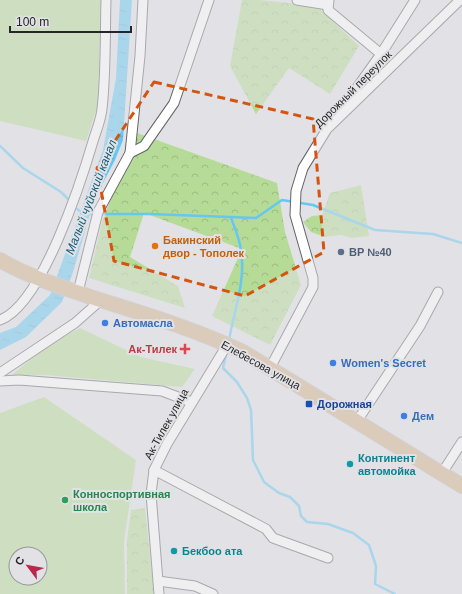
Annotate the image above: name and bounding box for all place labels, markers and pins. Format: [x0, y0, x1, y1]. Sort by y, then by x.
place label: Бакинский двор - Тополек [163, 234, 245, 259]
marker: Бакинский двор - Тополек [150, 241, 160, 251]
place label: BP №40 [349, 246, 392, 258]
marker: BP №40 [336, 247, 346, 257]
place label: Автомасла [113, 317, 174, 329]
marker: Автомасла [100, 318, 110, 328]
place label: Ак-Тилек [128, 343, 177, 355]
marker: Ак-Тилек [180, 344, 190, 354]
place label: Women's Secret [341, 357, 426, 369]
marker: Women's Secret [328, 358, 338, 368]
place label: Дорожная [317, 398, 372, 410]
marker: Дорожная [304, 399, 314, 409]
place label: Дем [412, 410, 434, 422]
marker: Дем [399, 411, 409, 421]
place label: Континент автомойка [358, 452, 417, 477]
marker: Континент автомойка [345, 459, 355, 469]
place label: Конноспортивная школа [73, 488, 170, 513]
marker: Конноспортивная школа [60, 495, 70, 505]
place label: Бекбоо ата [182, 545, 243, 557]
marker: Бекбоо ата [169, 546, 179, 556]

